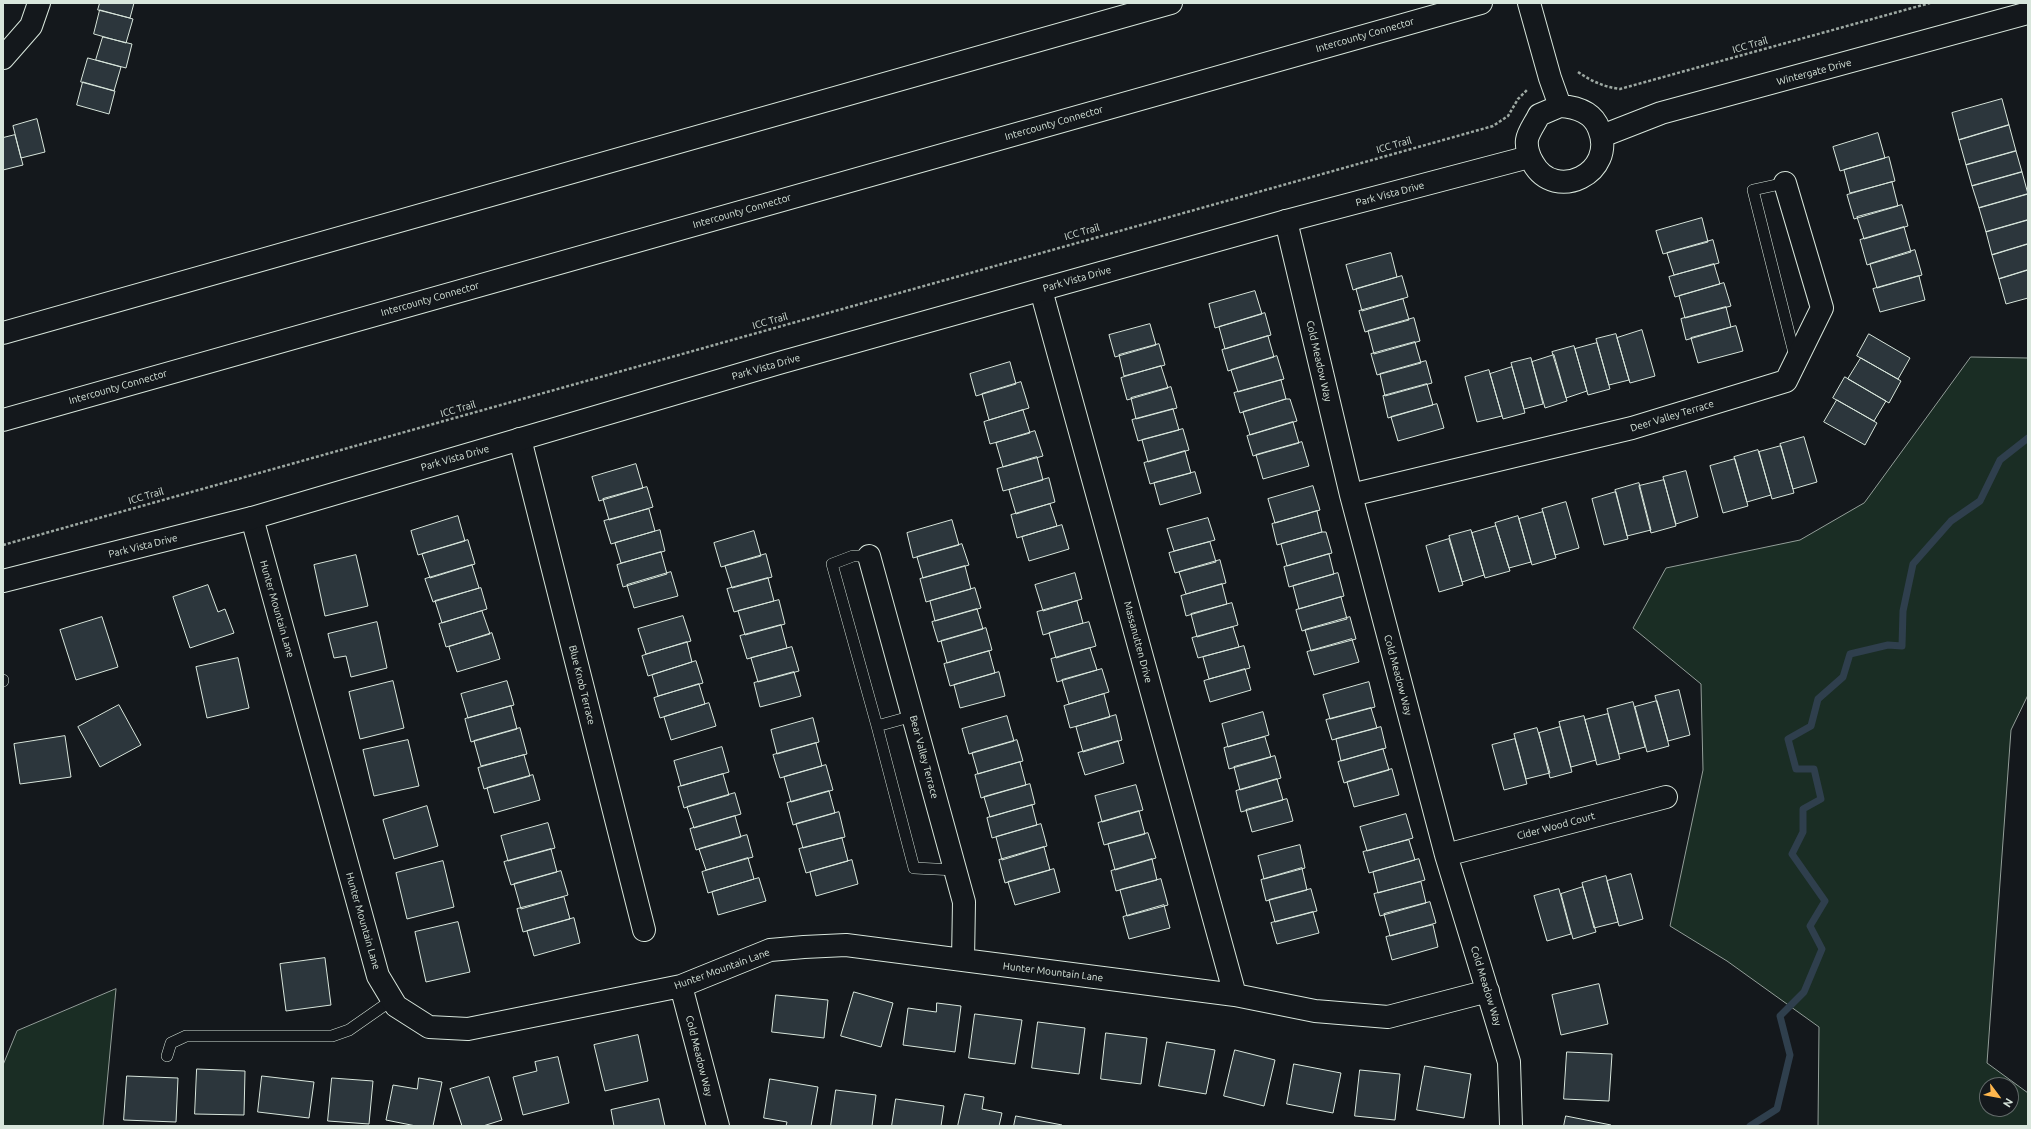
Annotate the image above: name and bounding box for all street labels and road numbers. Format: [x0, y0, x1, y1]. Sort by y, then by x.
street label: Intercounty Connector [1315, 15, 1415, 55]
street label: ICC Trail [1731, 34, 1769, 56]
street label: Wintergate Drive [1775, 56, 1853, 88]
street label: Intercounty Connector [1004, 103, 1104, 143]
street label: ICC Trail [1375, 134, 1413, 156]
street label: Park Vista Drive [1354, 179, 1426, 209]
street label: Intercounty Connector [692, 191, 792, 231]
street label: ICC Trail [1063, 221, 1101, 243]
street label: Park Vista Drive [1041, 264, 1113, 294]
street label: Intercounty Connector [380, 279, 480, 319]
street label: ICC Trail [751, 310, 789, 332]
street label: Cold Meadow Way [1304, 319, 1334, 403]
street label: Park Vista Drive [730, 352, 802, 382]
street label: Intercounty Connector [68, 367, 168, 407]
street label: ICC Trail [439, 398, 477, 420]
street label: Deer Valley Terrace [1629, 398, 1715, 434]
street label: Park Vista Drive [419, 443, 491, 473]
street label: ICC Trail [127, 485, 165, 507]
street label: Park Vista Drive [107, 532, 179, 560]
street label: Hunter Mountain Lane [257, 559, 297, 659]
street label: Massanutten Drive [1121, 600, 1155, 684]
street label: Cold Meadow Way [1381, 633, 1415, 717]
street label: Blue Knob Terrace [566, 644, 598, 726]
street label: Bear Valley Terrace [907, 714, 941, 800]
street label: Cider Wood Court [1516, 810, 1596, 842]
street label: Hunter Mountain Lane [343, 871, 383, 971]
street label: Cold Meadow Way [1468, 945, 1504, 1027]
street label: Hunter Mountain Lane [673, 946, 771, 992]
street label: Hunter Mountain Lane [1002, 960, 1104, 984]
street label: Cold Meadow Way [683, 1014, 715, 1098]

